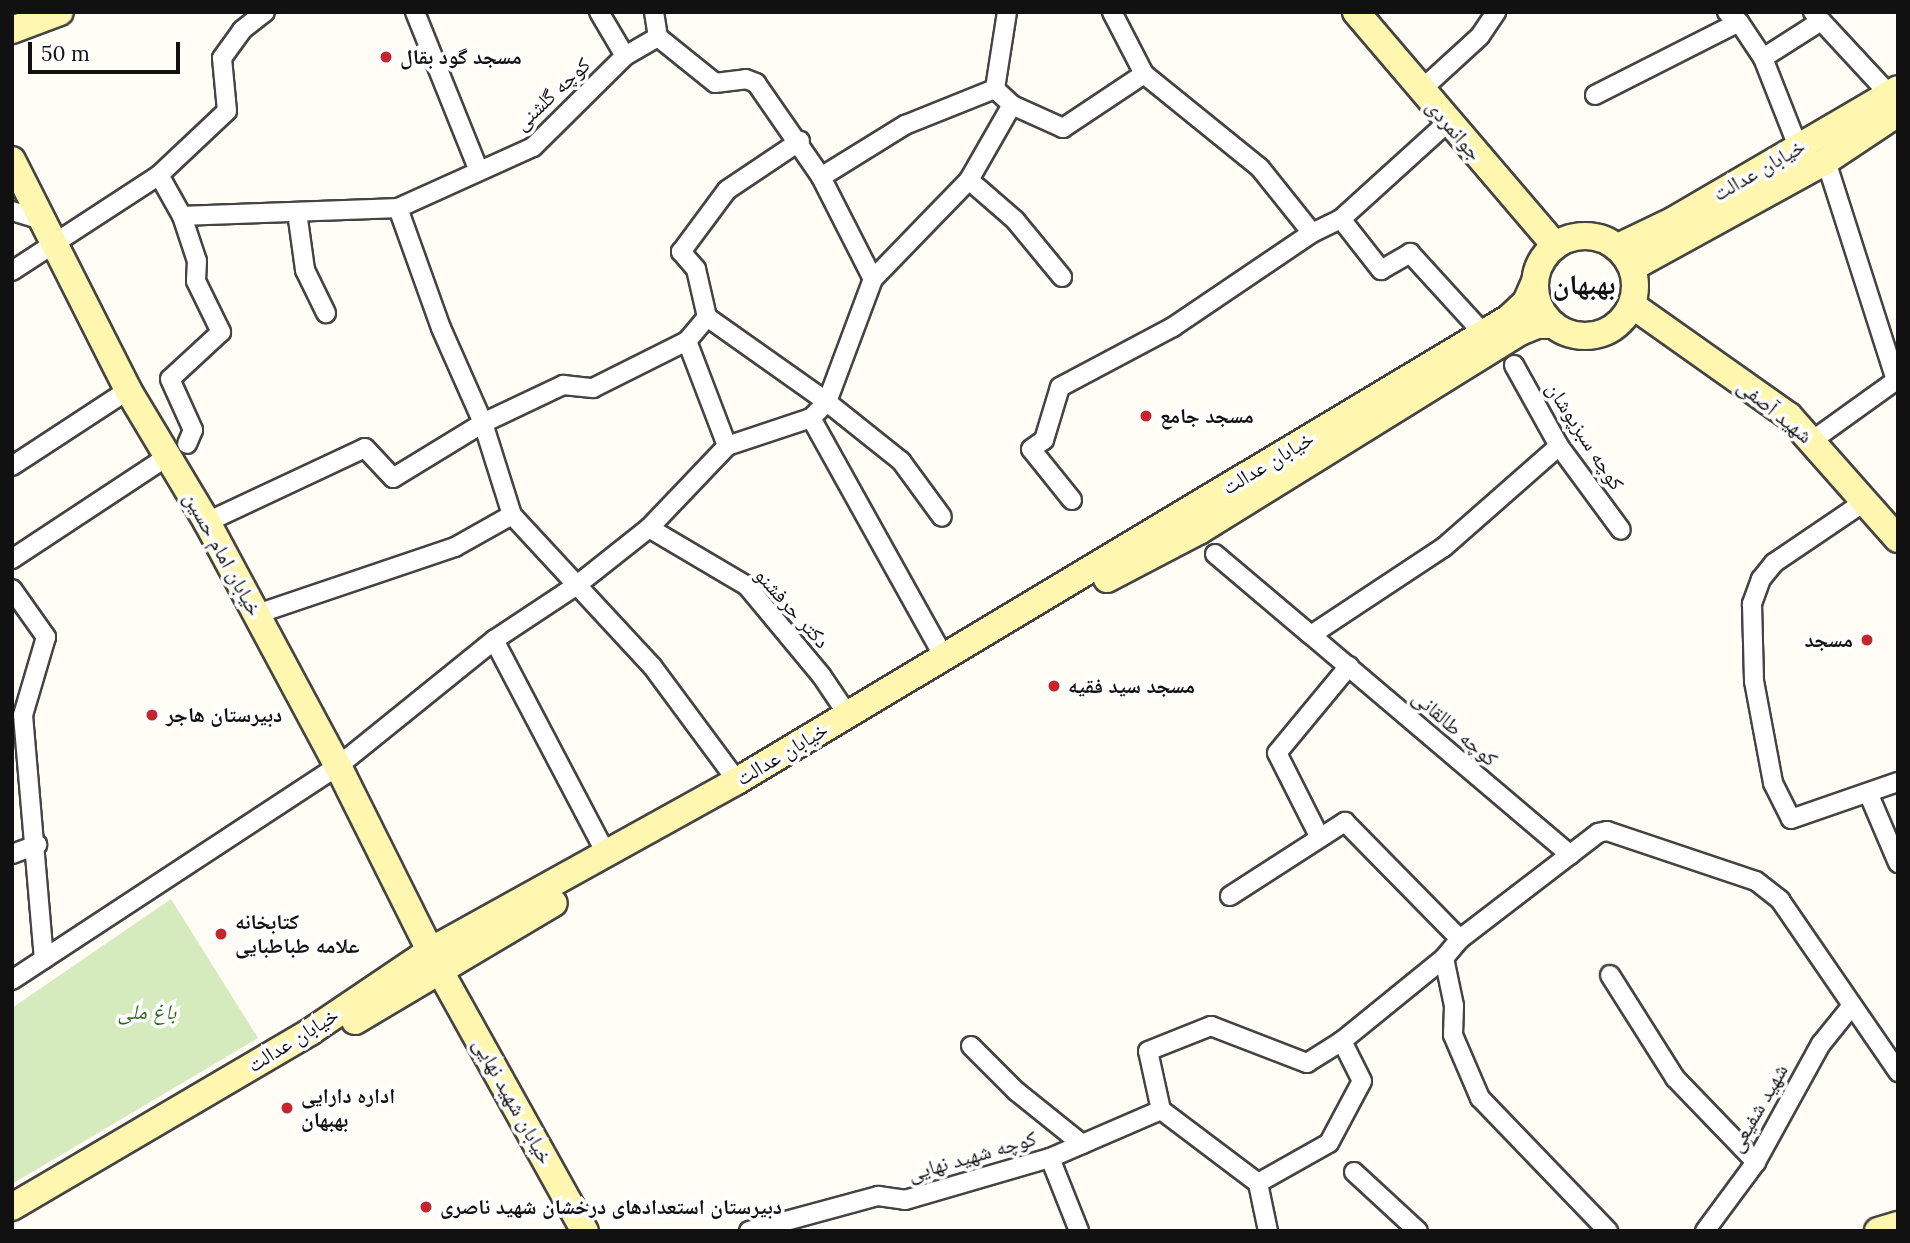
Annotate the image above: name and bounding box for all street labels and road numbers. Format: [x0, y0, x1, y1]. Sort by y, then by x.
street label: کوچه گلشنی [509, 52, 595, 136]
street label: جوانمردی [1421, 94, 1487, 166]
street label: خیابان عدالت [1708, 134, 1810, 206]
street label: شهید آصفی [1733, 373, 1817, 449]
street label: کوچه سبزپوشان [1541, 377, 1629, 495]
street label: خیابان عدالت [1218, 426, 1318, 500]
street label: خیابان امام حسین [179, 488, 267, 620]
street label: دکتر حرفشنو [749, 563, 835, 653]
street label: کوچه طالقانی [1407, 684, 1503, 772]
street label: خیابان عدالت [732, 717, 832, 791]
street label: خیابان عدالت [243, 1002, 343, 1078]
street label: خیابان شهید نهایی [468, 1033, 558, 1169]
street label: شهید شفیعی [1723, 1059, 1793, 1157]
street label: کوچه شهید نهایی [905, 1126, 1039, 1186]

